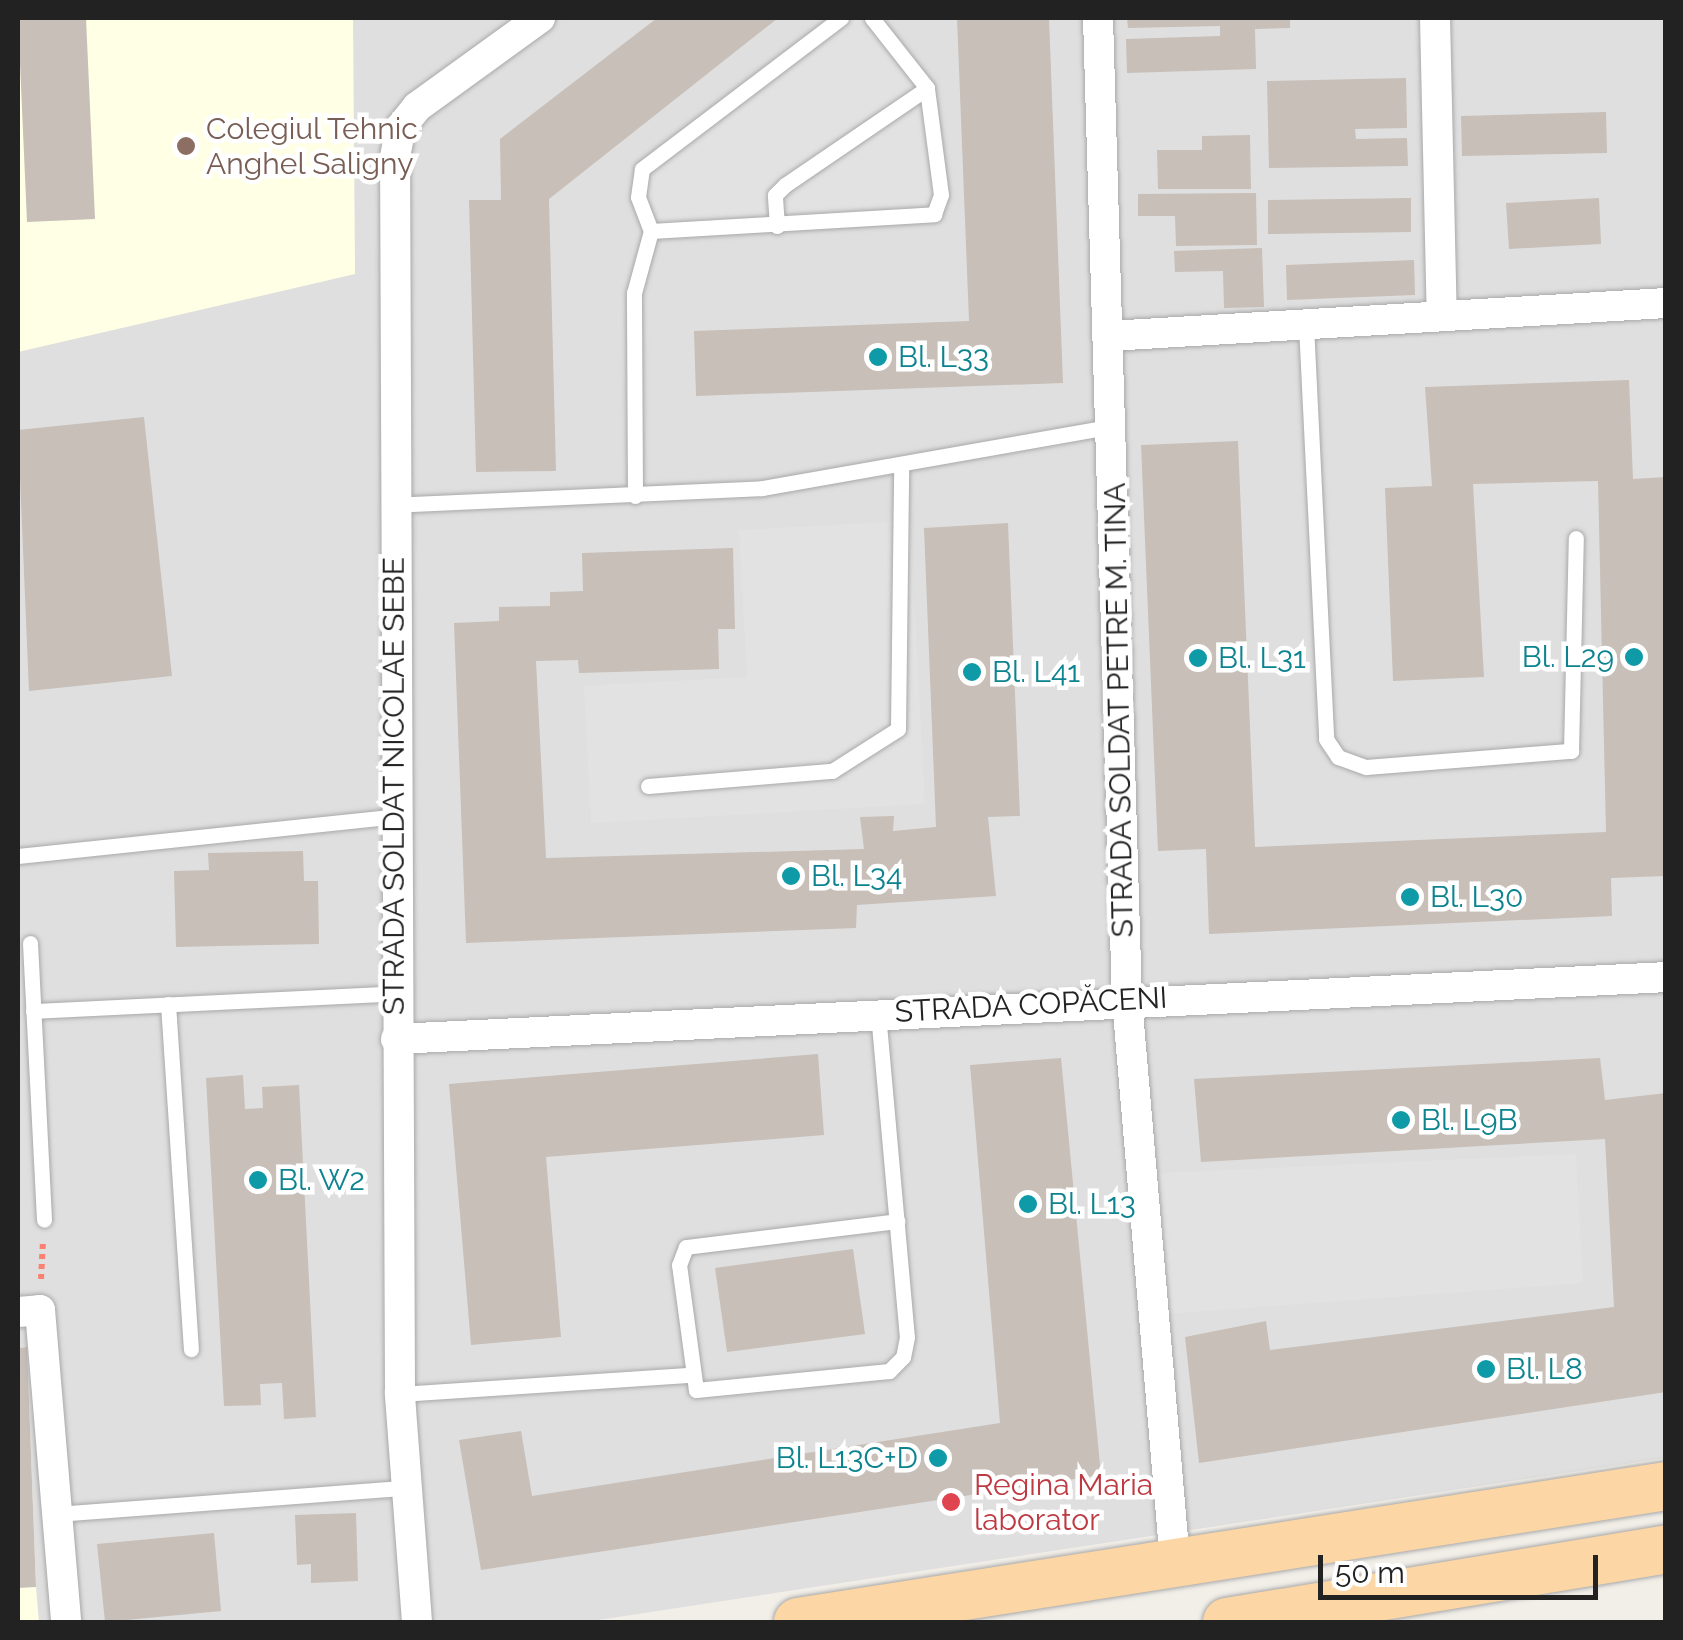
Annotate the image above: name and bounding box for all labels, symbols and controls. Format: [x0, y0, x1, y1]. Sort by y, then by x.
place label: Colegiul Tehnic Anghel Saligny [206, 111, 419, 182]
marker: Colegiul Tehnic Anghel Saligny [175, 135, 197, 157]
place label: Bl. L33 [898, 339, 989, 375]
marker: Bl. L33 [867, 346, 889, 368]
street label: STRADA SOLDAT PETRE M. TINA [1097, 481, 1141, 939]
street label: STRADA SOLDAT NICOLAE SEBE [376, 556, 412, 1016]
place label: Bl. L29 [1522, 639, 1614, 675]
place label: Bl. L31 [1218, 640, 1306, 676]
marker: Bl. L29 [1623, 646, 1645, 668]
marker: Bl. L31 [1187, 647, 1209, 669]
place label: Bl. L41 [992, 654, 1080, 690]
marker: Bl. L41 [961, 661, 983, 683]
place label: Bl. L34 [811, 858, 902, 894]
marker: Bl. L34 [780, 865, 802, 887]
place label: Bl. L30 [1430, 879, 1523, 915]
marker: Bl. L30 [1399, 886, 1421, 908]
street label: STRADA COPĂCENI [893, 980, 1169, 1030]
place label: Bl. L9B [1421, 1102, 1518, 1138]
marker: Bl. L9B [1390, 1109, 1412, 1131]
place label: Bl. W2 [278, 1162, 366, 1198]
marker: Bl. W2 [247, 1169, 269, 1191]
place label: Bl. L13 [1048, 1186, 1136, 1222]
marker: Bl. L13 [1017, 1193, 1039, 1215]
place label: Bl. L8 [1506, 1351, 1583, 1387]
marker: Bl. L8 [1475, 1358, 1497, 1380]
place label: Bl. L13C+D [776, 1440, 918, 1476]
marker: Bl. L13C+D [927, 1447, 949, 1469]
place label: Regina Maria laborator [974, 1467, 1153, 1538]
marker: Regina Maria laborator [938, 1489, 964, 1515]
scale bar [1323, 1535, 1603, 1597]
text: 50 m [1335, 1555, 1405, 1590]

